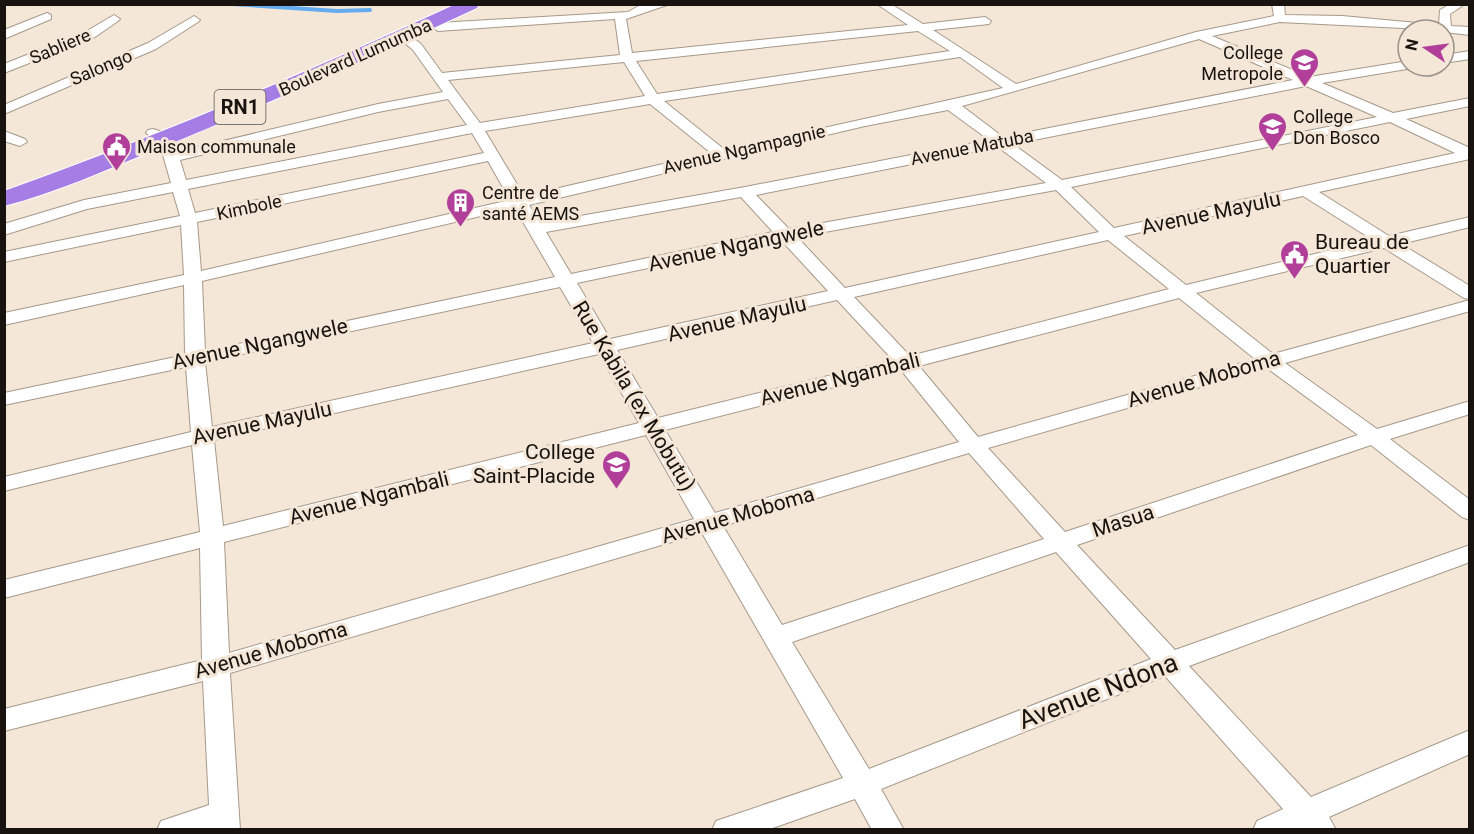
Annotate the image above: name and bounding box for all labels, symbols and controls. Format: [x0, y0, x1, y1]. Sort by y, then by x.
street label: Boulevard Lumumba [275, 14, 435, 100]
north arrow [1396, 18, 1456, 78]
street label: Sabliere [26, 24, 94, 68]
text: N [1401, 37, 1422, 52]
place label: College Metropole [1201, 42, 1283, 84]
street label: Salongo [67, 45, 135, 89]
school or university icon: College Metropole [1288, 46, 1320, 88]
road number: RN1 [214, 90, 266, 124]
place label: College Don Bosco [1293, 106, 1380, 148]
school or university icon: College Don Bosco [1256, 110, 1288, 152]
street label: Avenue Ngampagnie [661, 120, 827, 178]
street label: Avenue Matuba [909, 125, 1035, 169]
public building icon: Maison communale [100, 130, 132, 172]
place label: Maison communale [137, 136, 296, 157]
place label: Centre de santé AEMS [482, 182, 580, 224]
building icon: Centre de santé AEMS [445, 186, 477, 228]
street label: Avenue Mayulu [1139, 187, 1283, 239]
street label: Kimbole [215, 190, 283, 224]
street label: Avenue Ngangwele [646, 216, 826, 276]
place label: Bureau de Quartier [1315, 230, 1409, 278]
public building icon: Bureau de Quartier [1278, 238, 1310, 280]
street label: Avenue Mayulu [665, 291, 809, 347]
street label: Rue Kabila (ex Mobutu) [568, 297, 700, 495]
street label: Avenue Ngangwele [170, 314, 350, 374]
street label: Avenue Moboma [1125, 346, 1283, 412]
street label: Avenue Ngambali [758, 348, 922, 410]
street label: Avenue Mayulu [190, 397, 334, 449]
place label: College Saint-Placide [473, 440, 595, 488]
school or university icon: College Saint-Placide [600, 448, 632, 490]
street label: Avenue Ngambali [287, 467, 451, 529]
street label: Avenue Moboma [659, 482, 817, 548]
street label: Masua [1089, 500, 1157, 542]
street label: Avenue Moboma [192, 617, 350, 683]
street label: Avenue Ndona [1014, 647, 1182, 735]

